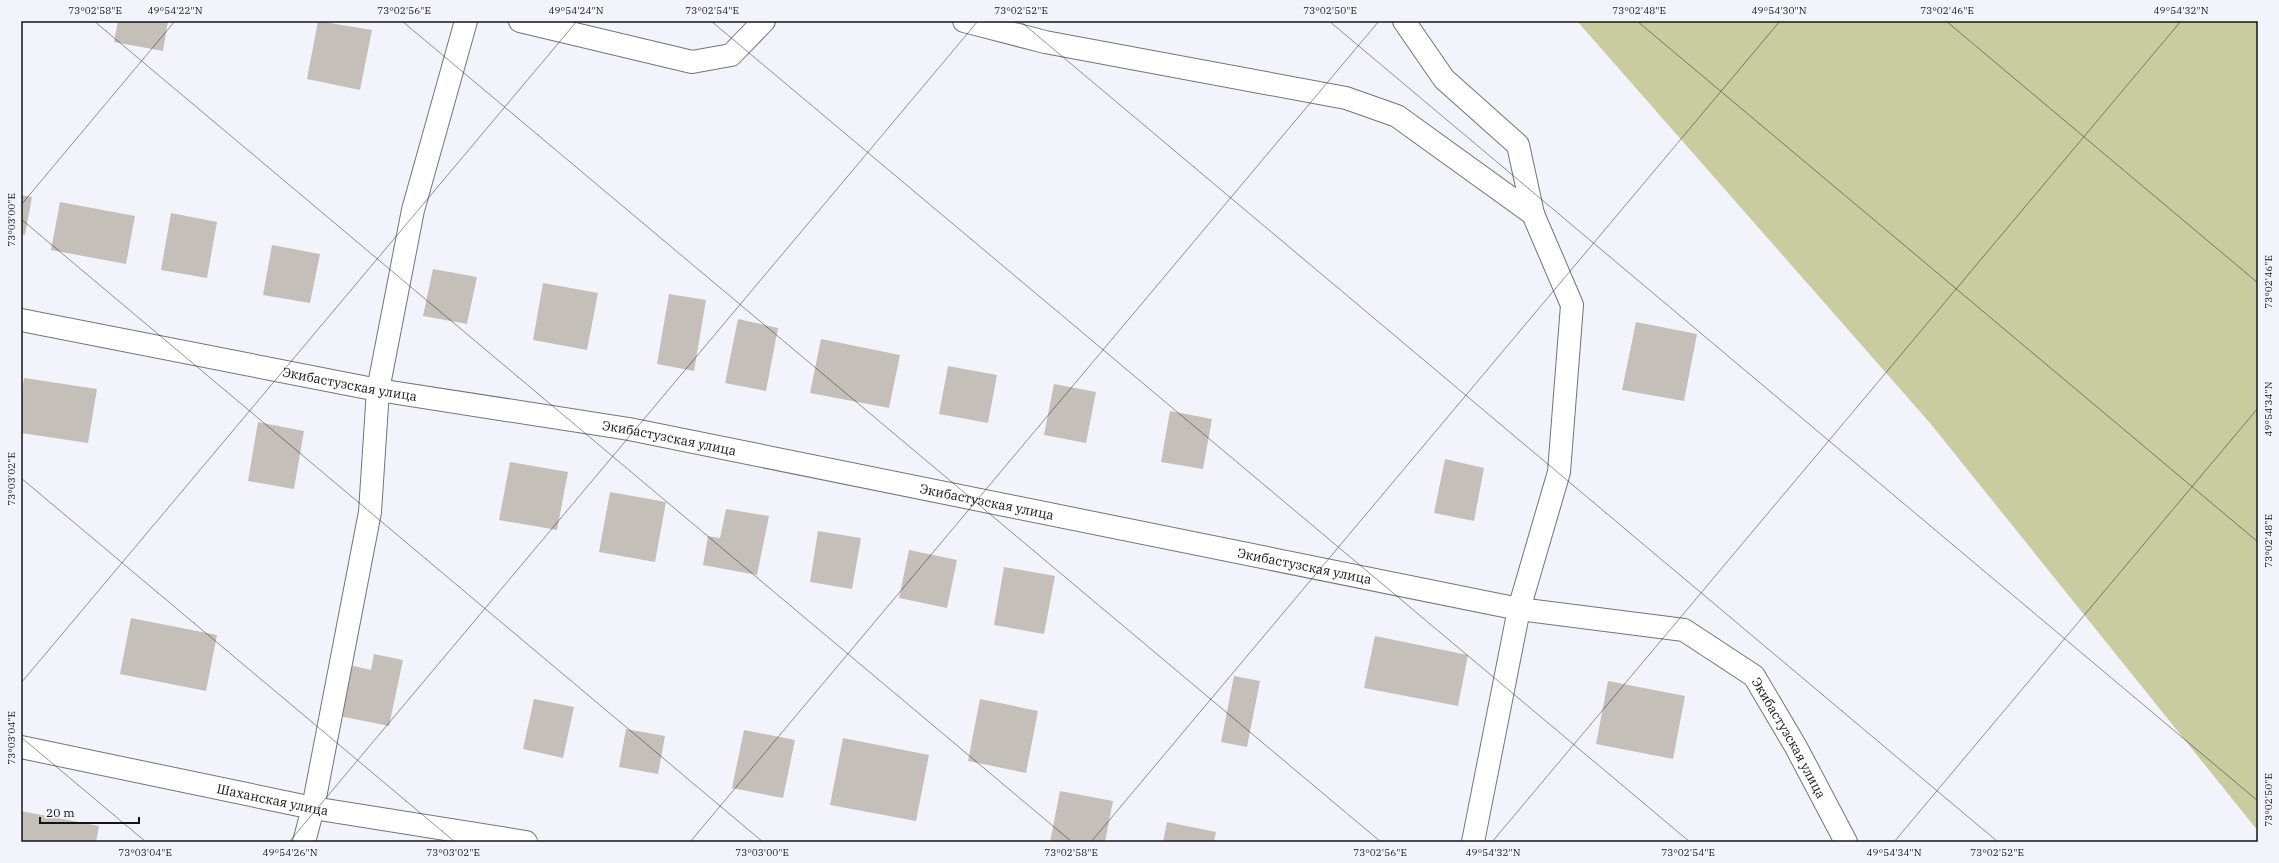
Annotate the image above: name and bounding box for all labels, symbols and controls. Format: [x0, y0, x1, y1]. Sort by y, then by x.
text: 73°02'58"E [68, 4, 122, 17]
text: 49°54'22"N [148, 4, 203, 17]
text: 73°02'56"E [377, 4, 431, 17]
text: 49°54'24"N [549, 4, 604, 17]
text: 73°02'54"E [685, 4, 739, 17]
text: 73°02'52"E [994, 4, 1048, 17]
text: 73°02'50"E [1303, 4, 1357, 17]
text: 73°02'48"E [1612, 4, 1666, 17]
text: 49°54'30"N [1752, 4, 1807, 17]
text: 73°02'46"E [1920, 4, 1974, 17]
text: 49°54'32"N [2154, 4, 2209, 17]
text: 73°03'00"E [5, 193, 18, 247]
text: 73°02'46"E [2262, 255, 2275, 309]
street label: Экибастузская улица [281, 363, 418, 405]
text: 49°54'34"N [2262, 381, 2275, 437]
street label: Экибастузская улица [601, 417, 738, 460]
text: 73°03'02"E [5, 452, 18, 506]
street label: Экибастузская улица [918, 480, 1055, 524]
text: 73°02'48"E [2262, 514, 2275, 568]
street label: Экибастузская улица [1236, 544, 1373, 588]
street label: Экибастузская улица [1748, 674, 1830, 801]
text: 73°03'04"E [5, 711, 18, 765]
text: 73°02'50"E [2262, 773, 2275, 827]
street label: Шаханская улица [215, 780, 330, 819]
scale bar [40, 799, 139, 825]
text: 20 m [46, 805, 75, 820]
text: 73°03'04"E [118, 846, 172, 859]
text: 49°54'26"N [263, 846, 318, 859]
text: 73°03'02"E [426, 846, 480, 859]
text: 73°03'00"E [735, 846, 789, 859]
text: 73°02'58"E [1044, 846, 1098, 859]
text: 73°02'56"E [1353, 846, 1407, 859]
text: 49°54'32"N [1466, 846, 1521, 859]
text: 73°02'54"E [1661, 846, 1715, 859]
text: 49°54'34"N [1867, 846, 1922, 859]
text: 73°02'52"E [1970, 846, 2024, 859]

